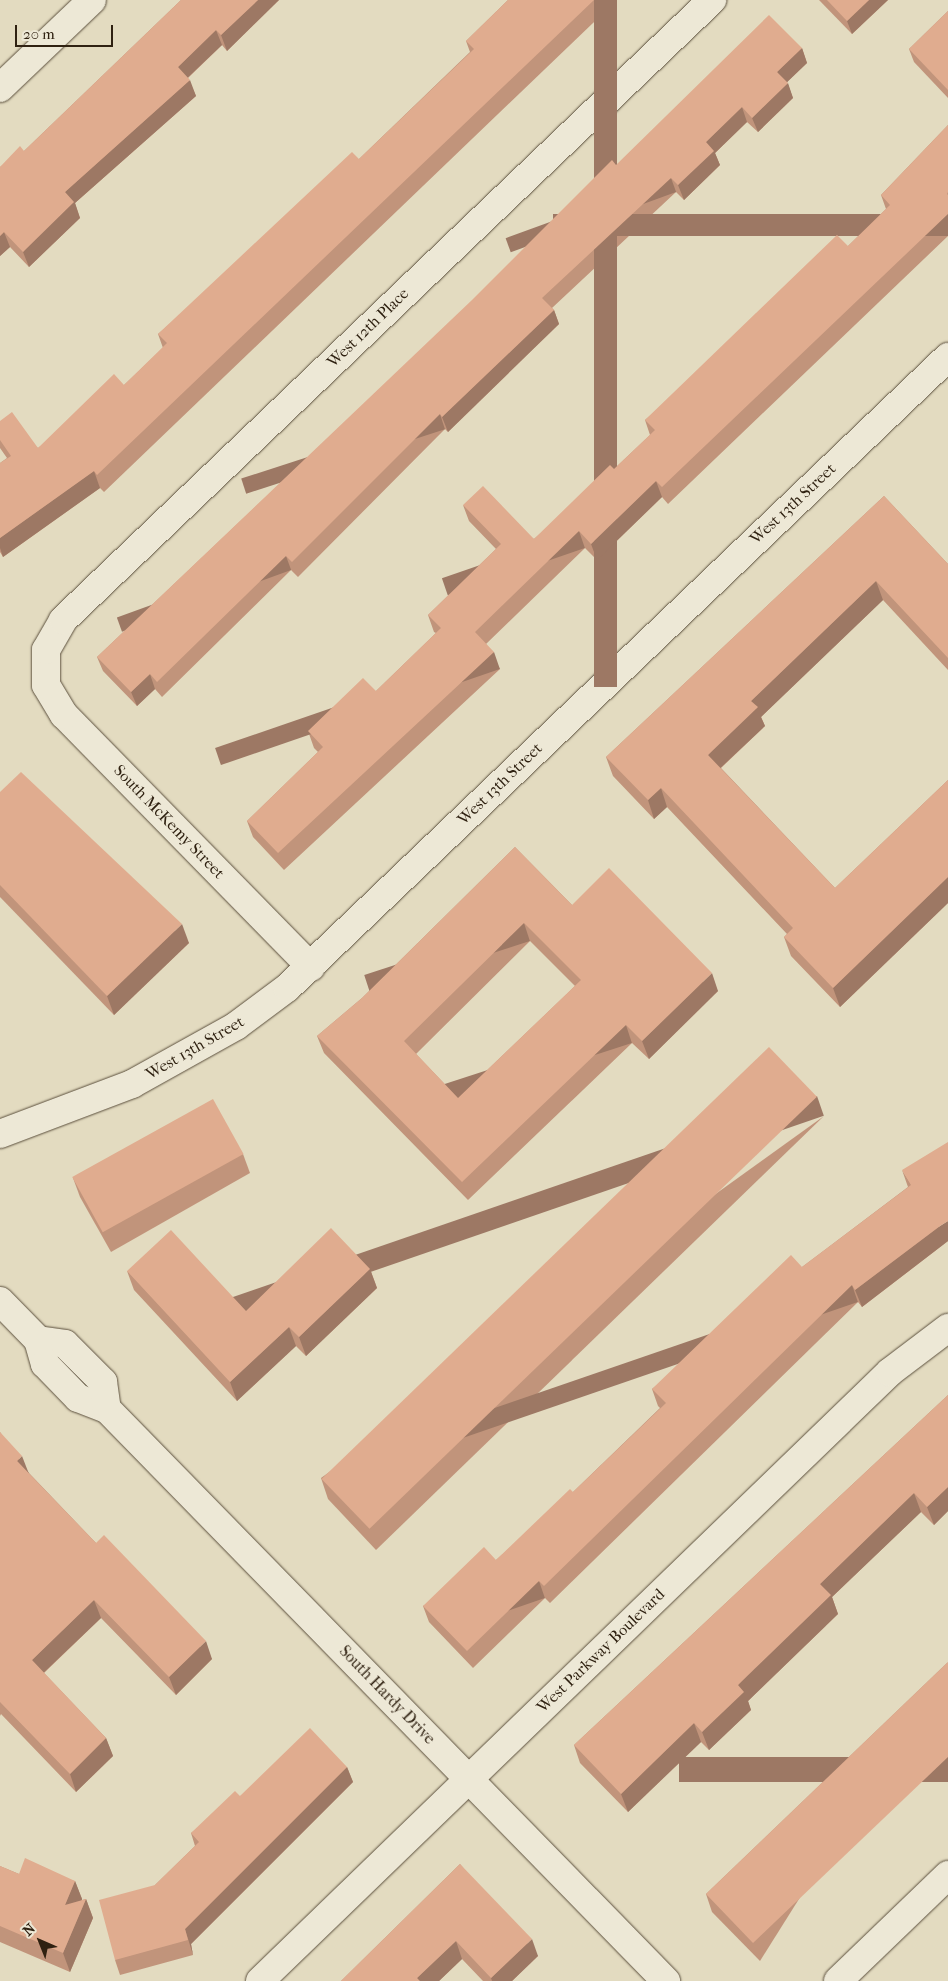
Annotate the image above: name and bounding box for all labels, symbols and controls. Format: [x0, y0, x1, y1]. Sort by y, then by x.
scale bar [18, 15, 115, 47]
text: 20 m [23, 25, 55, 43]
street label: West 12th Place [323, 284, 413, 372]
street label: West 13th Street [746, 459, 840, 549]
street label: West 13th Street [454, 739, 546, 829]
street label: South McKemy Street [110, 761, 228, 883]
street label: West 13th Street [142, 1012, 248, 1084]
street label: West Parkway Boulevard [533, 1585, 669, 1717]
street label: South Hardy Drive [335, 1642, 439, 1748]
north arrow [15, 1916, 65, 1966]
text: N [20, 1920, 39, 1940]

